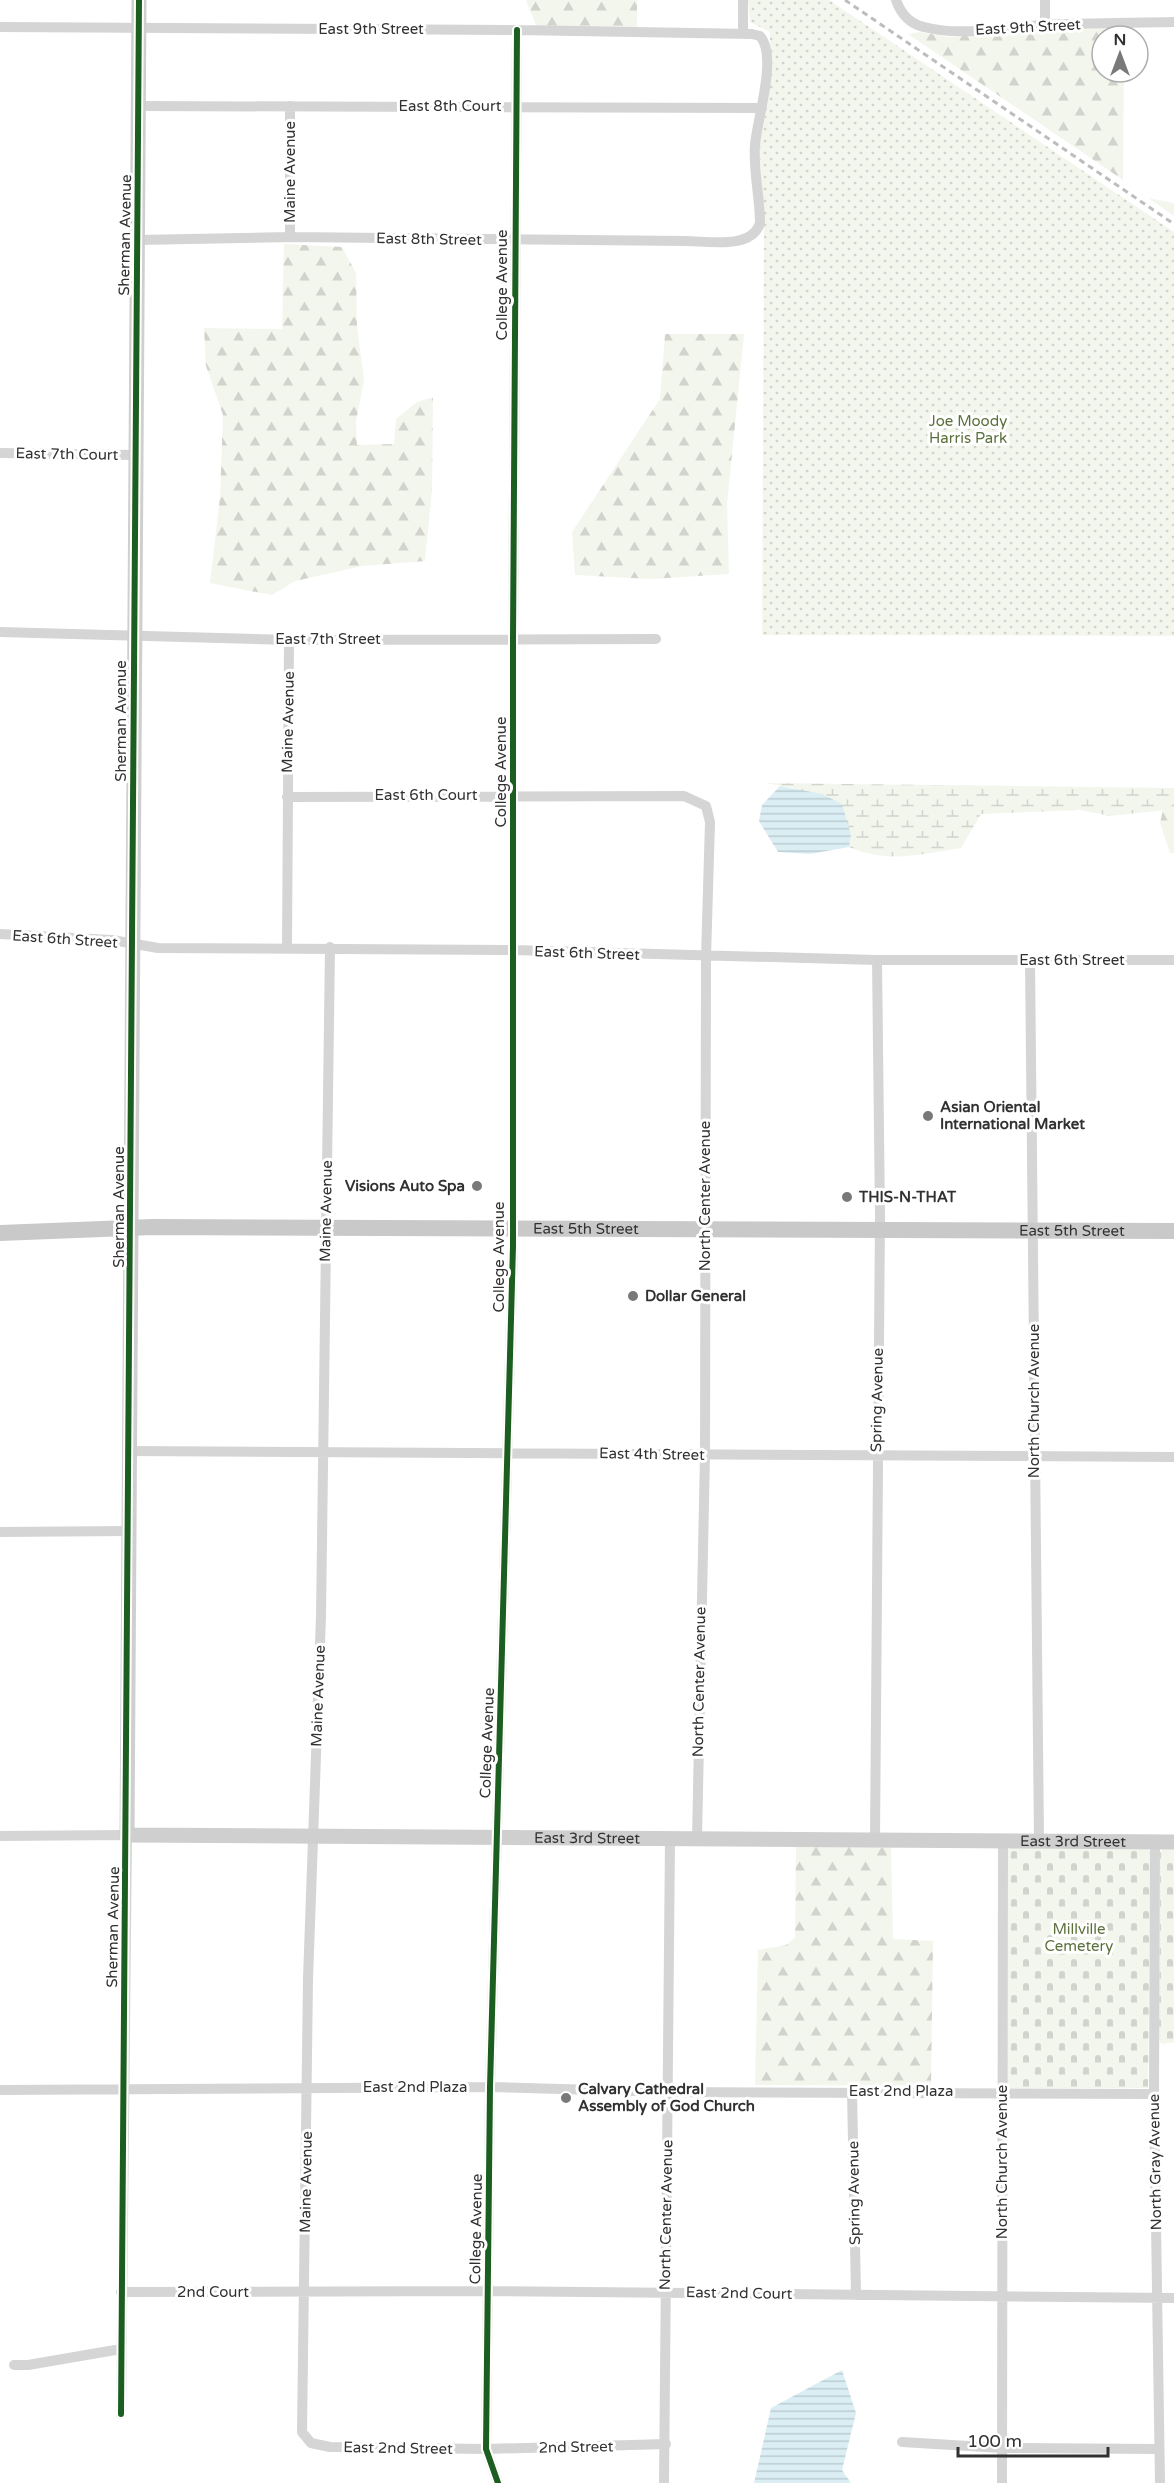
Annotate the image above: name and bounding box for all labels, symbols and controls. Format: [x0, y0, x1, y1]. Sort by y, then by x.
street label: East 9th Street [975, 15, 1082, 39]
street label: East 9th Street [318, 20, 424, 38]
north arrow [1090, 24, 1150, 84]
text: N [1114, 30, 1126, 50]
street label: East 8th Court [399, 97, 502, 115]
street label: Maine Avenue [281, 121, 299, 223]
street label: Sherman Avenue [115, 174, 135, 296]
street label: East 8th Street [376, 229, 482, 249]
street label: College Avenue [493, 230, 511, 340]
park label: Joe Moody Harris Park [929, 412, 1007, 447]
street label: East 7th Court [15, 444, 119, 464]
street label: East 7th Street [275, 630, 381, 648]
street label: Sherman Avenue [112, 660, 130, 782]
street label: Maine Avenue [278, 671, 298, 773]
street label: College Avenue [492, 717, 510, 827]
street label: East 6th Court [375, 786, 478, 804]
street label: East 6th Street [12, 926, 119, 952]
street label: East 6th Street [534, 942, 640, 964]
street label: East 6th Street [1019, 951, 1125, 969]
place label: Asian Oriental International Market [940, 1098, 1085, 1133]
marker: Asian Oriental International Market [921, 1109, 935, 1123]
street label: North Center Avenue [696, 1121, 714, 1271]
street label: Sherman Avenue [110, 1146, 128, 1268]
street label: Maine Avenue [316, 1160, 336, 1262]
place label: Visions Auto Spa [345, 1177, 465, 1196]
marker: Visions Auto Spa [470, 1179, 484, 1193]
place label: THIS-N-THAT [858, 1188, 957, 1206]
marker: THIS-N-THAT [840, 1190, 854, 1204]
street label: College Avenue [490, 1202, 508, 1312]
street label: East 5th Street [533, 1219, 639, 1238]
street label: East 5th Street [1019, 1221, 1125, 1240]
place label: Dollar General [645, 1287, 746, 1305]
marker: Dollar General [626, 1289, 640, 1303]
street label: North Church Avenue [1025, 1324, 1043, 1478]
street label: Spring Avenue [867, 1348, 887, 1452]
street label: East 4th Street [599, 1444, 705, 1464]
street label: North Center Avenue [689, 1607, 709, 1757]
street label: Maine Avenue [307, 1645, 329, 1747]
street label: College Avenue [476, 1687, 498, 1799]
street label: East 3rd Street [534, 1829, 640, 1847]
street label: East 3rd Street [1020, 1832, 1126, 1851]
street label: Sherman Avenue [103, 1866, 123, 1988]
park label: Millville Cemetery [1045, 1920, 1113, 1955]
street label: East 2nd Plaza [363, 2078, 467, 2096]
place label: Calvary Cathedral Assembly of God Church [578, 2080, 755, 2116]
street label: East 2nd Plaza [849, 2082, 953, 2100]
street label: North Church Avenue [993, 2085, 1011, 2239]
marker: Calvary Cathedral Assembly of God Church [559, 2091, 573, 2105]
street label: North Gray Avenue [1145, 2094, 1165, 2230]
street label: Maine Avenue [296, 2131, 316, 2233]
street label: North Center Avenue [656, 2140, 676, 2290]
street label: Spring Avenue [844, 2141, 864, 2245]
street label: College Avenue [466, 2173, 486, 2285]
street label: 2nd Court [177, 2283, 249, 2301]
street label: East 2nd Court [686, 2283, 793, 2303]
scale bar [958, 2420, 1108, 2458]
text: 100 m [967, 2430, 1022, 2452]
street label: 2nd Street [538, 2437, 614, 2457]
street label: East 2nd Street [343, 2438, 453, 2458]

